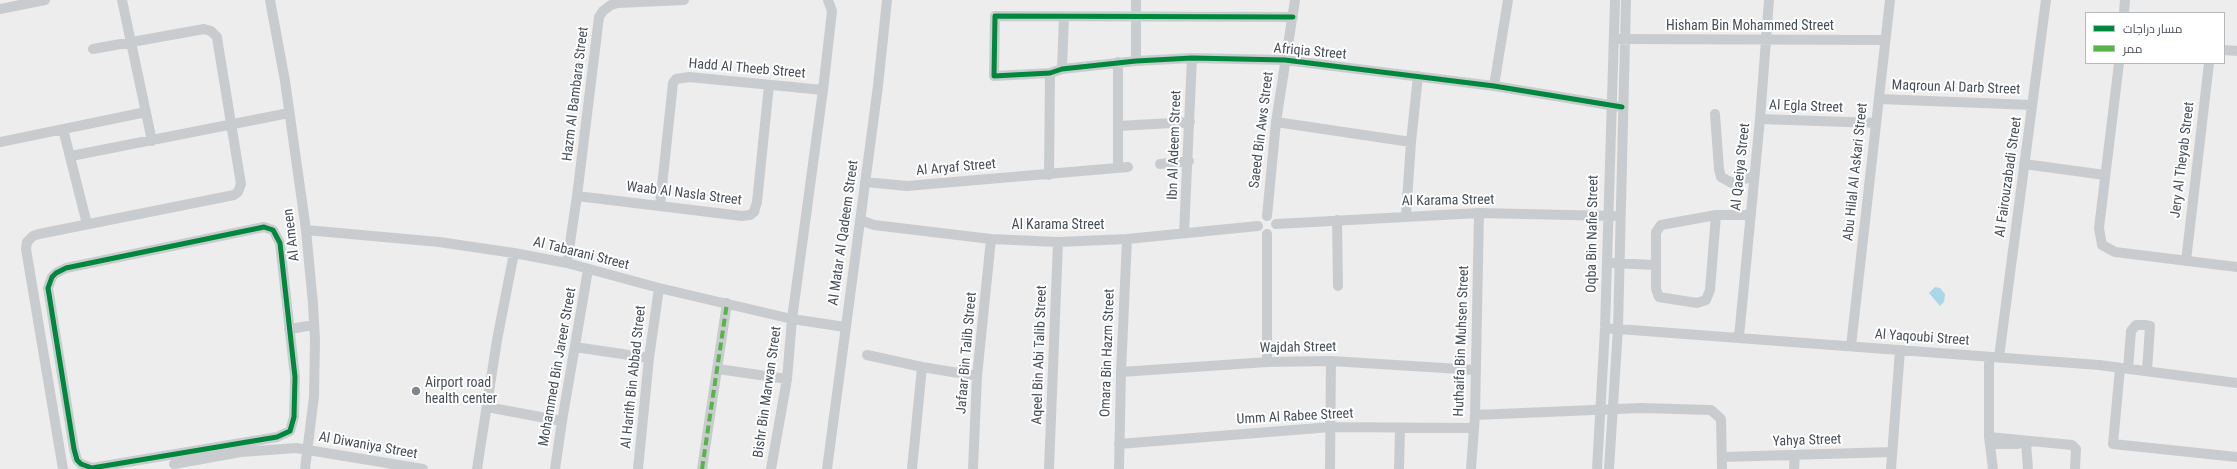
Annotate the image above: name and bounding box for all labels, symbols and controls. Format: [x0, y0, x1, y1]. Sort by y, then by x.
legend [2085, 12, 2225, 64]
street label: Hisham Bin Mohammed Street [1666, 18, 1834, 34]
text: مسار دراجات [2123, 22, 2182, 36]
street label: Hazm Al Bambara Street [559, 26, 593, 162]
street label: Afriqia Street [1273, 40, 1347, 64]
text: ممر [2123, 42, 2142, 56]
street label: Hadd Al Theeb Street [688, 56, 806, 82]
street label: Saeed Bin Aws Street [1247, 71, 1277, 189]
street label: Maqroun Al Darb Street [1891, 77, 2021, 99]
street label: Ibn Al Adeem Street [1165, 90, 1185, 200]
street label: Al Egla Street [1769, 97, 1843, 117]
street label: Jery Al Theyab Street [2168, 101, 2198, 219]
street label: Abu Hilal Al Askari Street [1840, 102, 1872, 242]
street label: Al Fairouzabadi Street [1992, 116, 2026, 238]
street label: Al Qaeiya Street [1728, 122, 1754, 212]
street label: Al Aryaf Street [915, 156, 997, 180]
street label: Al Matar Al Qadeem Street [825, 159, 863, 307]
street label: Oqba Bin Nafie Street [1584, 175, 1602, 293]
street label: Waab Al Nasla Street [625, 179, 743, 209]
street label: Al Karama Street [1401, 192, 1495, 210]
street label: Al Ameen [280, 208, 304, 262]
street label: Al Karama Street [1012, 217, 1104, 233]
street label: Al Tabarani Street [531, 234, 631, 274]
street label: Huthaifa Bin Muhsen Street [1451, 265, 1473, 417]
street label: Aqeel Bin Abi Talib Street [1029, 285, 1051, 425]
street label: Mohammed Bin Jareer Street [536, 286, 580, 448]
street label: Omara Bin Hazm Street [1097, 288, 1119, 418]
street label: Jafaar Bin Talib Street [953, 291, 981, 415]
street label: Al Harith Bin Abbad Street [618, 305, 650, 449]
street label: Bishr Bin Marwan Street [750, 325, 786, 459]
street label: Al Yaqoubi Street [1874, 326, 1970, 350]
street label: Wajdah Street [1260, 339, 1336, 357]
place label: Airport road health center [425, 375, 497, 408]
marker: Airport road health center [410, 385, 422, 397]
street label: Umm Al Rabee Street [1236, 406, 1354, 428]
street label: Al Diwaniya Street [317, 429, 419, 463]
street label: Yahya Street [1772, 431, 1842, 451]

